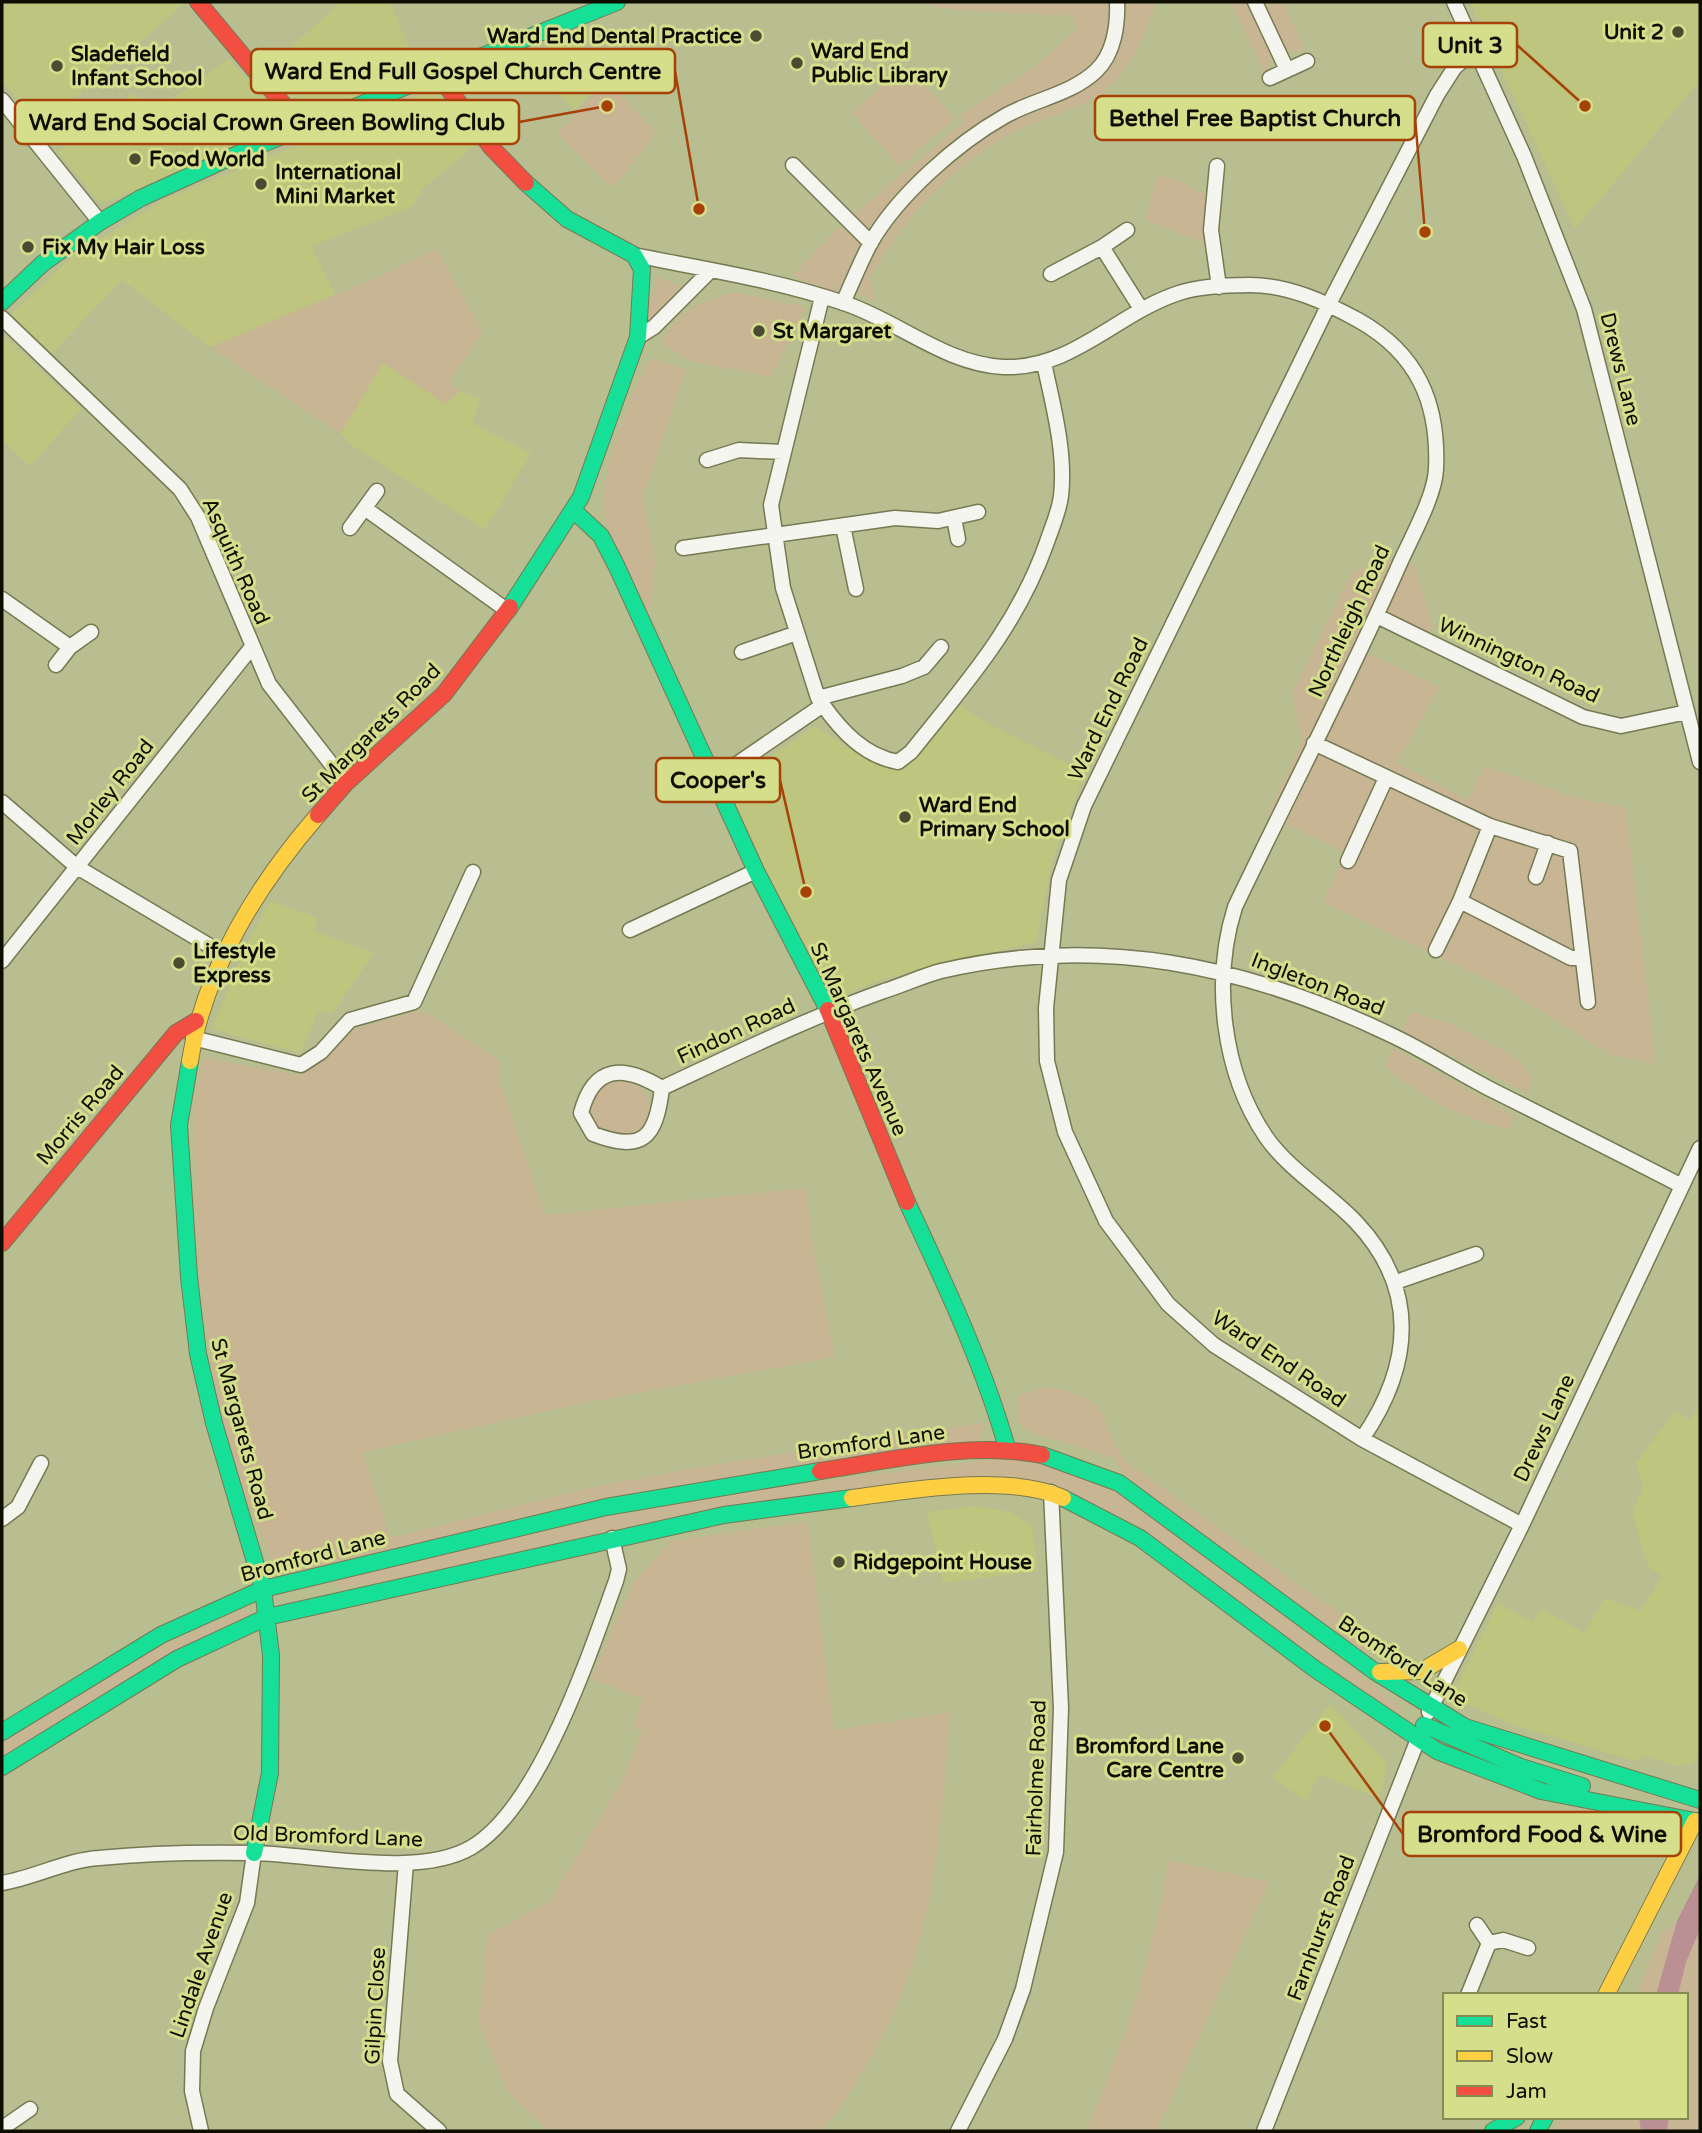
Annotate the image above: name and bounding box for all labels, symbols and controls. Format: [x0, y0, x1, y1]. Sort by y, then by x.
place label: Unit 2 [1604, 20, 1664, 45]
callout: Unit 3 [1423, 23, 1517, 67]
place label: Ward End Dental Practice [487, 24, 742, 49]
marker: Unit 2 [1670, 24, 1686, 40]
marker: Ward End Dental Practice [748, 28, 764, 44]
text: Unit 3 [1437, 32, 1503, 60]
place label: Ward End Public Library [811, 39, 949, 88]
place label: Sladefield Infant School [71, 42, 202, 91]
callout: Ward End Full Gospel Church Centre [251, 49, 675, 93]
marker: Ward End Public Library [789, 55, 805, 71]
marker: Sladefield Infant School [49, 58, 65, 74]
text: Ward End Full Gospel Church Centre [265, 58, 661, 86]
callout: Bethel Free Baptist Church [1095, 96, 1415, 140]
callout: Ward End Social Crown Green Bowling Club [15, 100, 519, 144]
text: Bethel Free Baptist Church [1109, 105, 1401, 133]
text: Ward End Social Crown Green Bowling Club [29, 109, 505, 137]
place label: Food World [149, 147, 265, 172]
marker: Food World [127, 151, 143, 167]
place label: International Mini Market [275, 160, 401, 209]
marker: International Mini Market [253, 176, 269, 192]
place label: Fix My Hair Loss [42, 235, 205, 260]
marker: Fix My Hair Loss [20, 239, 36, 255]
street label: Drews Lane [1594, 310, 1647, 428]
place label: St Margaret [773, 319, 891, 344]
marker: St Margaret [751, 323, 767, 339]
street label: Asquith Road [196, 494, 275, 628]
street label: Northleigh Road [1303, 541, 1396, 701]
street label: Winnington Road [1434, 612, 1603, 709]
street label: Ward End Road [1063, 634, 1154, 785]
street label: St Margarets Road [296, 658, 446, 808]
street label: Morley Road [61, 734, 159, 850]
callout: Cooper's [656, 758, 780, 802]
text: Cooper's [670, 767, 766, 795]
place label: Ward End Primary School [919, 793, 1070, 842]
marker: Ward End Primary School [897, 809, 913, 825]
place label: Lifestyle Express [193, 939, 276, 988]
street label: St Margarets Avenue [805, 939, 913, 1140]
street label: Ingleton Road [1248, 948, 1388, 1021]
marker: Lifestyle Express [171, 955, 187, 971]
street label: Findon Road [673, 993, 799, 1070]
street label: Morris Road [31, 1060, 129, 1170]
street label: Ward End Road [1207, 1305, 1350, 1413]
street label: St Margarets Road [205, 1336, 278, 1523]
street label: Drews Lane [1509, 1370, 1580, 1486]
street label: Bromford Lane [796, 1420, 947, 1465]
street label: Bromford Lane [238, 1525, 388, 1588]
place label: Ridgepoint House [853, 1550, 1032, 1575]
marker: Ridgepoint House [831, 1554, 847, 1570]
street label: Bromford Lane [1333, 1610, 1472, 1713]
street label: Fairholme Road [1021, 1699, 1052, 1857]
place label: Bromford Lane Care Centre [1075, 1734, 1224, 1783]
marker: Bromford Lane Care Centre [1230, 1750, 1246, 1766]
callout: Bromford Food & Wine [1403, 1812, 1681, 1856]
street label: Old Bromford Lane [233, 1821, 423, 1852]
text: Bromford Food & Wine [1417, 1821, 1667, 1849]
street label: Farnhurst Road [1282, 1852, 1361, 2004]
street label: Lindale Avenue [165, 1889, 238, 2042]
street label: Gilpin Close [360, 1947, 391, 2065]
legend [1443, 1993, 1688, 2119]
text: Fast [1506, 2009, 1547, 2034]
text: Slow [1506, 2044, 1554, 2069]
text: Jam [1506, 2079, 1547, 2104]

